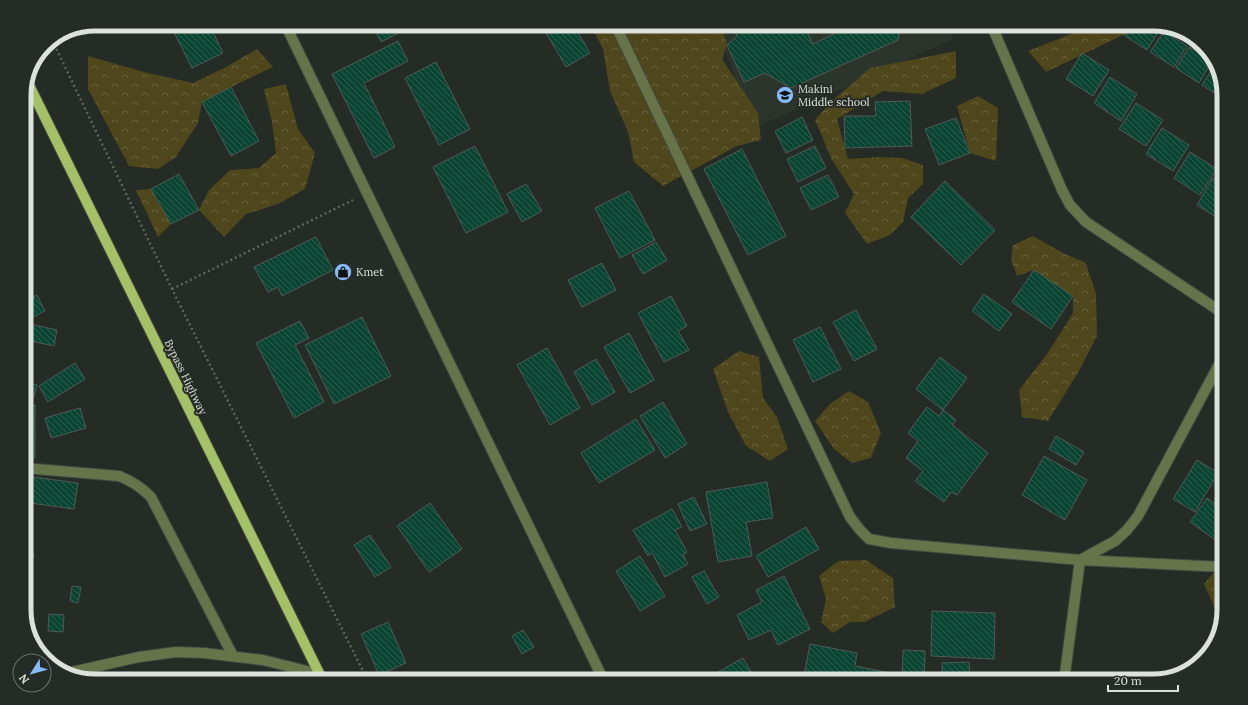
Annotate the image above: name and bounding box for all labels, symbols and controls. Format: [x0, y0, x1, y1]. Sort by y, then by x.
place label: Makini Middle school [798, 82, 870, 109]
school or university icon: Makini Middle school [775, 85, 795, 105]
shop icon: Kmet [333, 262, 353, 282]
place label: Kmet [356, 265, 384, 279]
street label: Bypass Highway [162, 337, 210, 417]
north arrow [12, 653, 52, 693]
scale bar [1108, 667, 1178, 693]
text: N [16, 671, 32, 687]
text: 20 m [1114, 673, 1142, 688]

